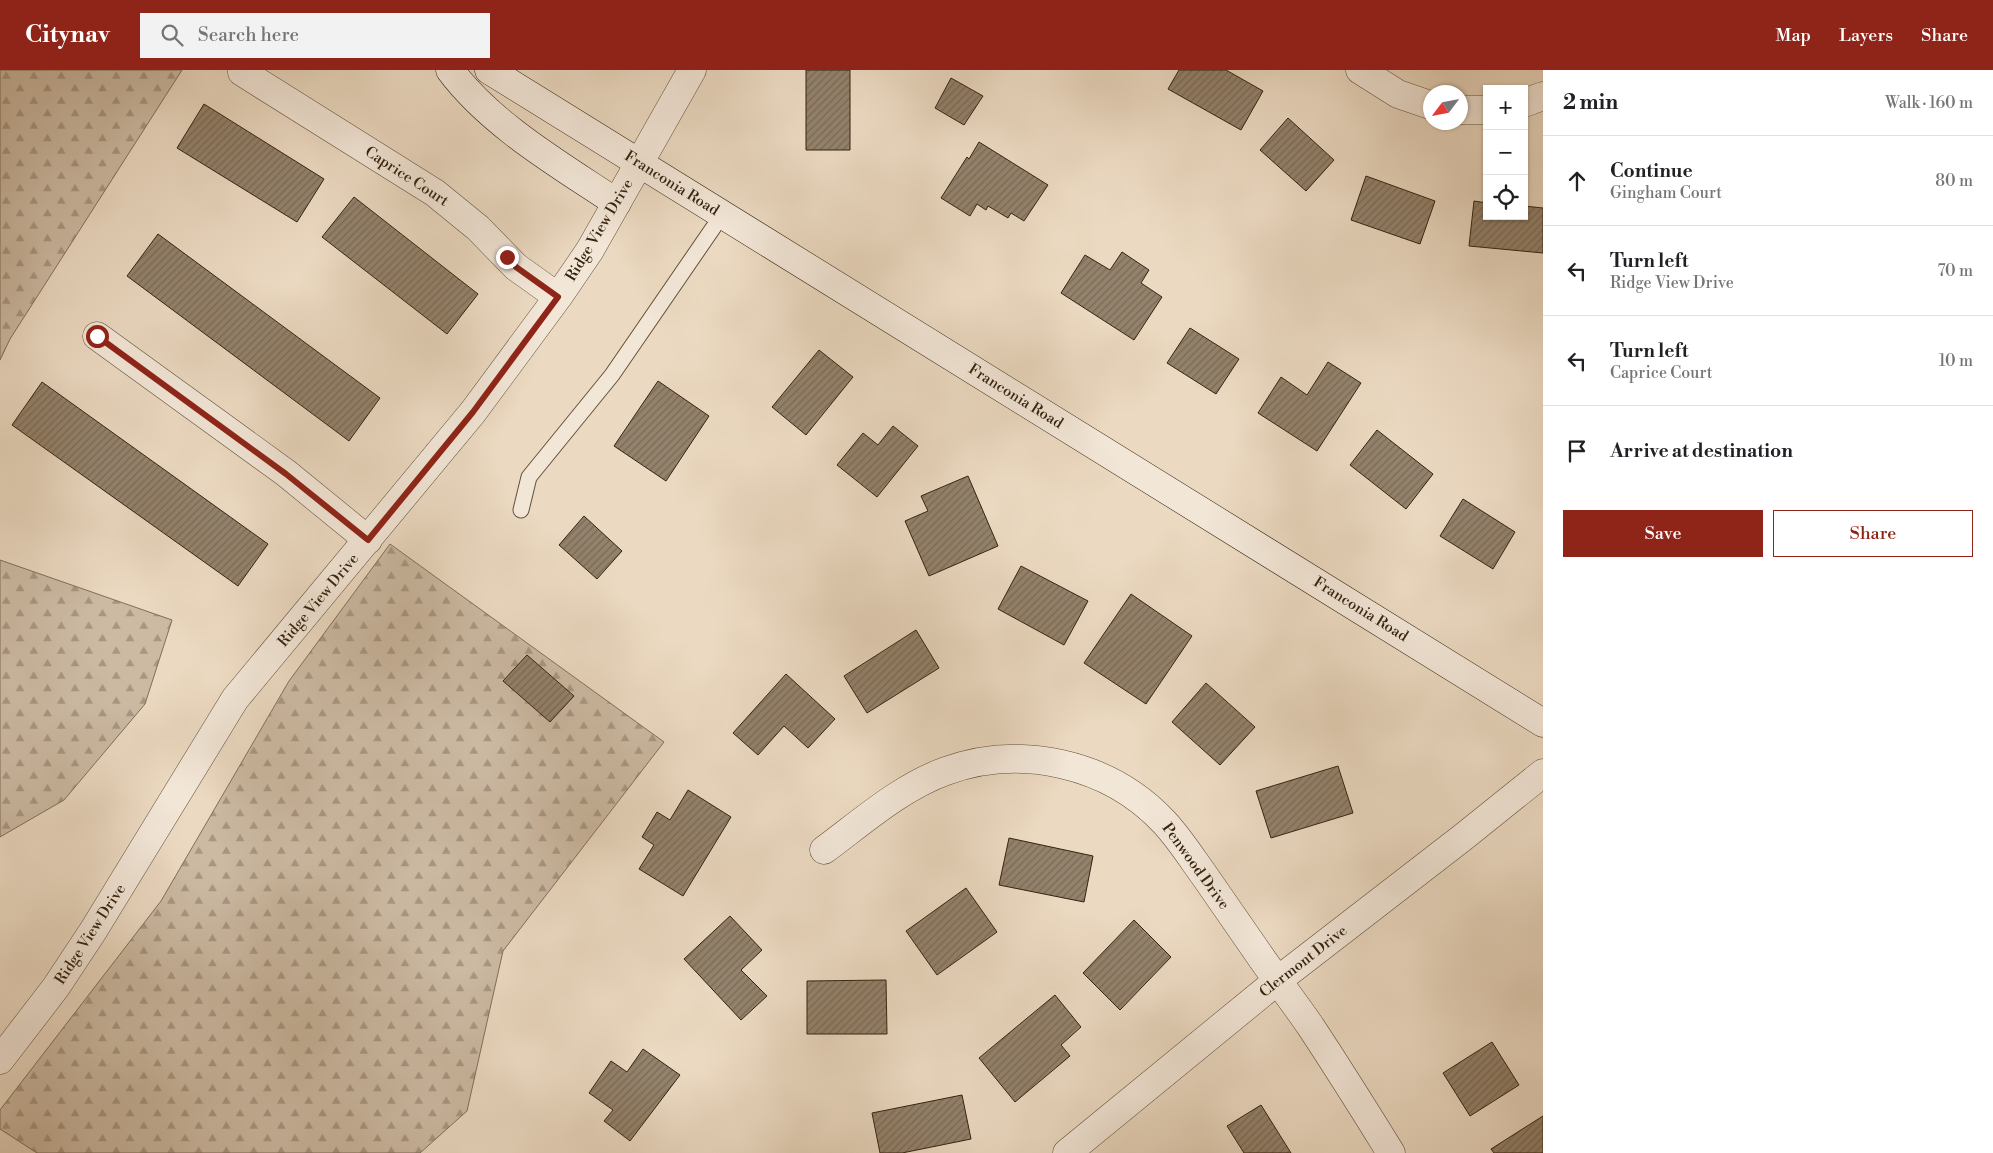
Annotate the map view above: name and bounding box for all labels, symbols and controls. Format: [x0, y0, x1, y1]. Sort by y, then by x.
search box [140, 13, 490, 58]
text: Citynav [25, 20, 110, 50]
icon: search [158, 21, 186, 49]
text: Search here [198, 23, 299, 47]
text: Map [1776, 24, 1811, 47]
text: Layers [1839, 24, 1893, 47]
text: Share [1921, 24, 1968, 47]
north arrow [1423, 85, 1468, 130]
map controls [1483, 85, 1528, 220]
button: + [1483, 85, 1528, 130]
text: 2 min [1563, 90, 1618, 116]
text: Walk · 160 m [1885, 93, 1973, 113]
button: − [1483, 130, 1528, 175]
street label: Caprice Court [361, 142, 453, 211]
street label: Franconia Road [621, 147, 723, 220]
text: Continue [1610, 159, 1693, 183]
icon: ahead [1563, 167, 1591, 195]
text: 80 m [1935, 171, 1973, 191]
button: locate [1483, 175, 1528, 220]
street label: Ridge View Drive [561, 176, 637, 285]
text: Gingham Court [1610, 183, 1722, 203]
route end [496, 246, 519, 269]
text: Turn left [1610, 249, 1689, 273]
icon: left [1563, 257, 1591, 285]
text: 70 m [1937, 261, 1973, 281]
text: Ridge View Drive [1610, 273, 1734, 293]
route start [86, 325, 109, 348]
text: Turn left [1610, 339, 1689, 363]
icon: left [1563, 347, 1591, 375]
text: 10 m [1939, 351, 1973, 371]
street label: Franconia Road [965, 360, 1067, 433]
text: Caprice Court [1610, 363, 1712, 383]
icon: arrive [1563, 437, 1591, 465]
text: Arrive at destination [1610, 439, 1793, 463]
button: Save [1563, 510, 1763, 557]
button: Share [1773, 510, 1973, 557]
street label: Ridge View Drive [274, 550, 363, 651]
street label: Franconia Road [1310, 573, 1412, 646]
street label: Penwood Drive [1158, 819, 1233, 913]
street label: Ridge View Drive [51, 880, 130, 988]
street label: Clermont Drive [1256, 921, 1351, 1002]

